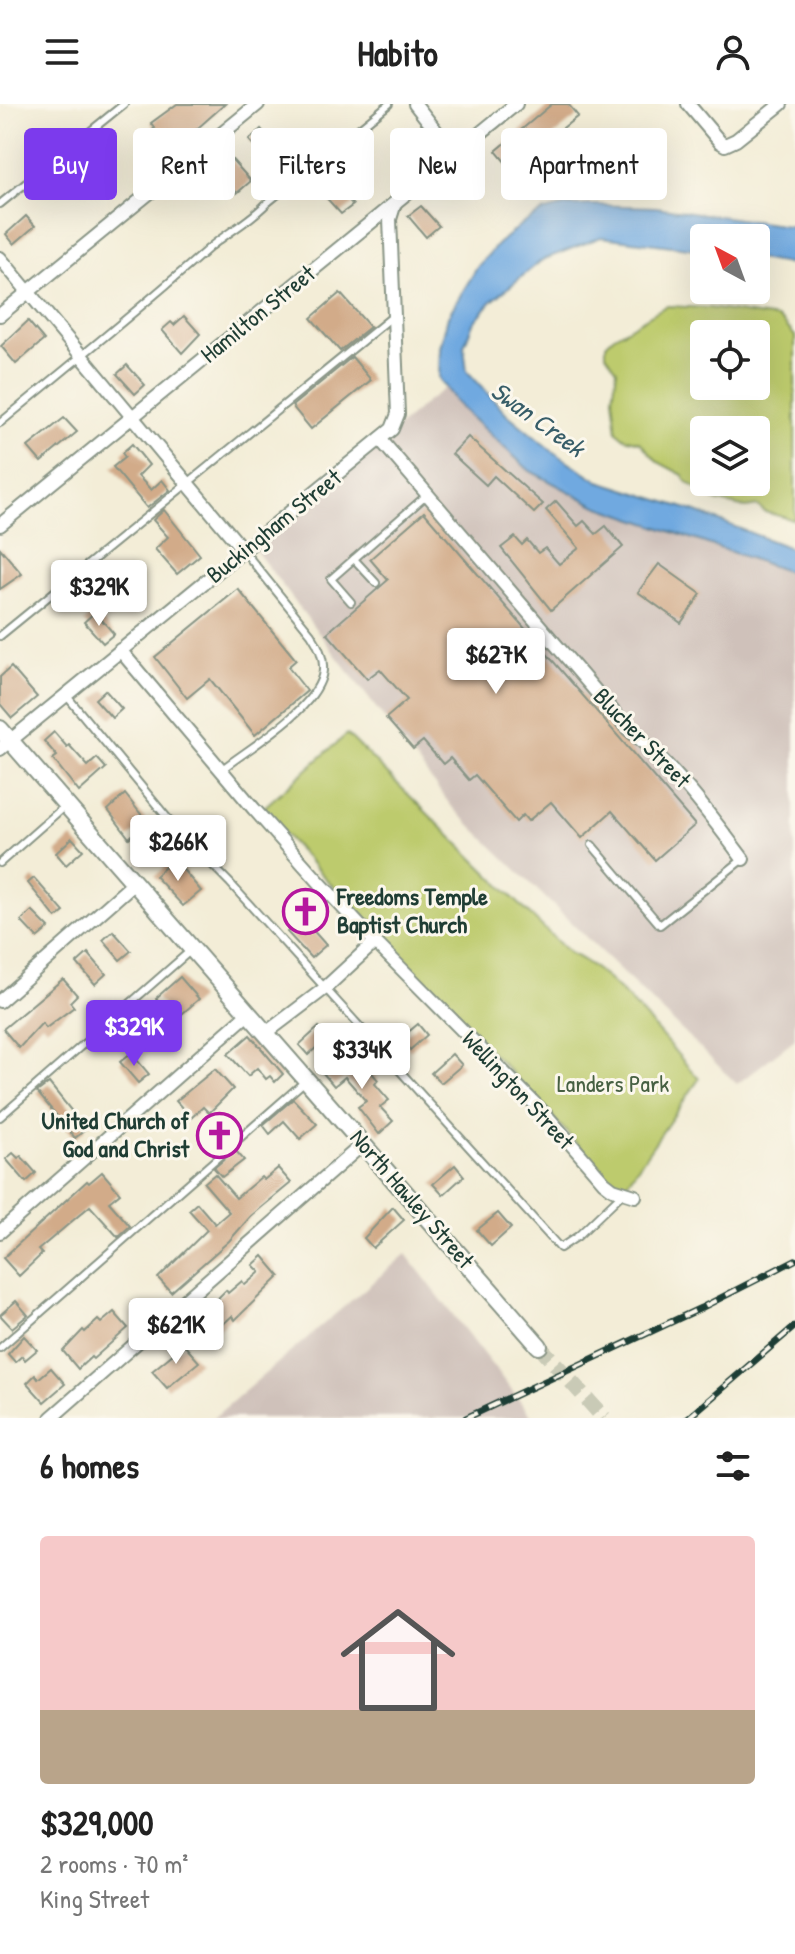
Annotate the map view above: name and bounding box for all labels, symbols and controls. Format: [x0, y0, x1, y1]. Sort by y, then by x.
text: Habito [357, 28, 438, 77]
icon: menu [40, 30, 84, 74]
icon: person [711, 30, 755, 74]
chip: Buy [24, 128, 117, 200]
chip: Rent [133, 128, 235, 200]
chip: Filters [251, 128, 374, 200]
chip: New [390, 128, 485, 200]
chip: Apartment [501, 128, 667, 200]
north arrow [690, 224, 770, 304]
map controls [690, 224, 770, 496]
street label: Hamilton Street [193, 257, 322, 369]
button: locate [690, 320, 770, 400]
water label: Swan Creek [484, 373, 594, 466]
button: layers [690, 416, 770, 496]
street label: Buckingham Street [199, 460, 348, 590]
pin: $329K [43, 560, 155, 628]
text: $329K [69, 568, 129, 603]
pin: $627K [440, 628, 552, 696]
text: $627K [465, 636, 527, 671]
street label: Blucher Street [587, 680, 699, 795]
pin: $266K [122, 815, 234, 883]
text: $266K [148, 823, 208, 858]
place label: Freedoms Temple Baptist Church [336, 880, 488, 941]
church icon: Freedoms Temple Baptist Church [282, 887, 330, 935]
pin: $329K [78, 1000, 190, 1068]
text: $329K [104, 1008, 164, 1043]
pin: $334K [306, 1023, 418, 1091]
street label: Wellington Street [455, 1023, 583, 1156]
text: $334K [332, 1031, 392, 1066]
park label: Landers Park [557, 1067, 669, 1099]
place label: United Church of God and Christ [42, 1104, 190, 1164]
church icon: United Church of God and Christ [196, 1111, 244, 1159]
street label: North Hawley Street [343, 1122, 483, 1275]
pin: $621K [120, 1298, 232, 1366]
text: $621K [147, 1306, 205, 1341]
text: 6 homes [40, 1443, 139, 1489]
icon: filters [711, 1444, 755, 1488]
icon: home [326, 1588, 470, 1732]
text: $329,000 [40, 1800, 153, 1846]
text: 2 rooms · 70 m² [40, 1846, 188, 1881]
text: King Street [40, 1881, 149, 1916]

